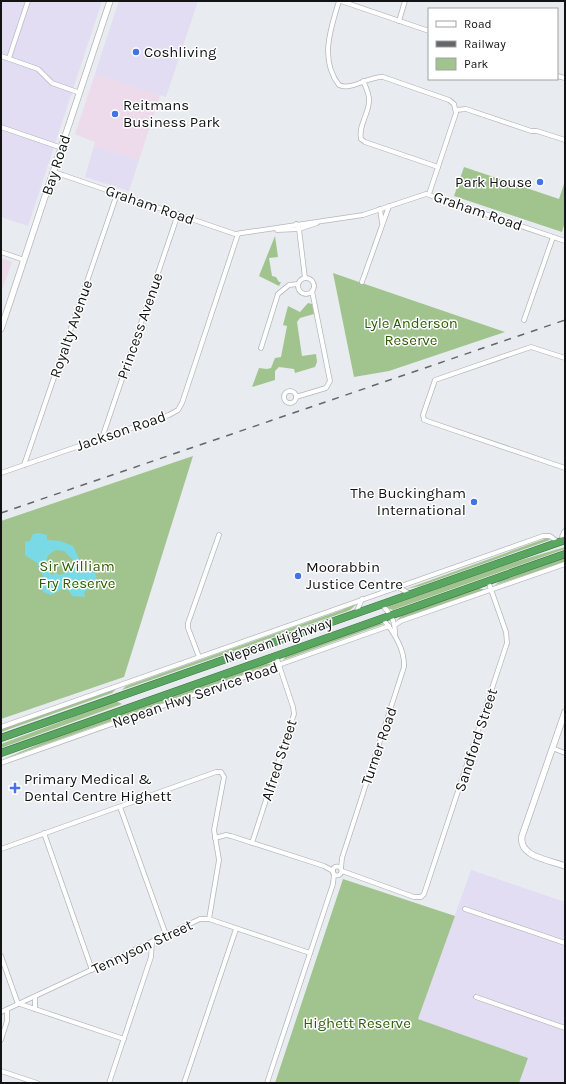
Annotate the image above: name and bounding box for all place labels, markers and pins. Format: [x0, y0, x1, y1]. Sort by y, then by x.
place label: Coshliving [144, 43, 217, 61]
marker: Coshliving [131, 47, 141, 57]
place label: Reitmans Business Park [123, 96, 220, 131]
marker: Reitmans Business Park [110, 109, 120, 119]
place label: Park House [455, 173, 532, 191]
marker: Park House [535, 177, 545, 187]
place label: The Buckingham International [350, 484, 466, 519]
marker: The Buckingham International [469, 497, 479, 507]
place label: Moorabbin Justice Centre [306, 558, 403, 593]
marker: Moorabbin Justice Centre [293, 571, 303, 581]
place label: Primary Medical & Dental Centre Highett [24, 770, 172, 805]
marker: Primary Medical & Dental Centre Highett [9, 782, 21, 794]

